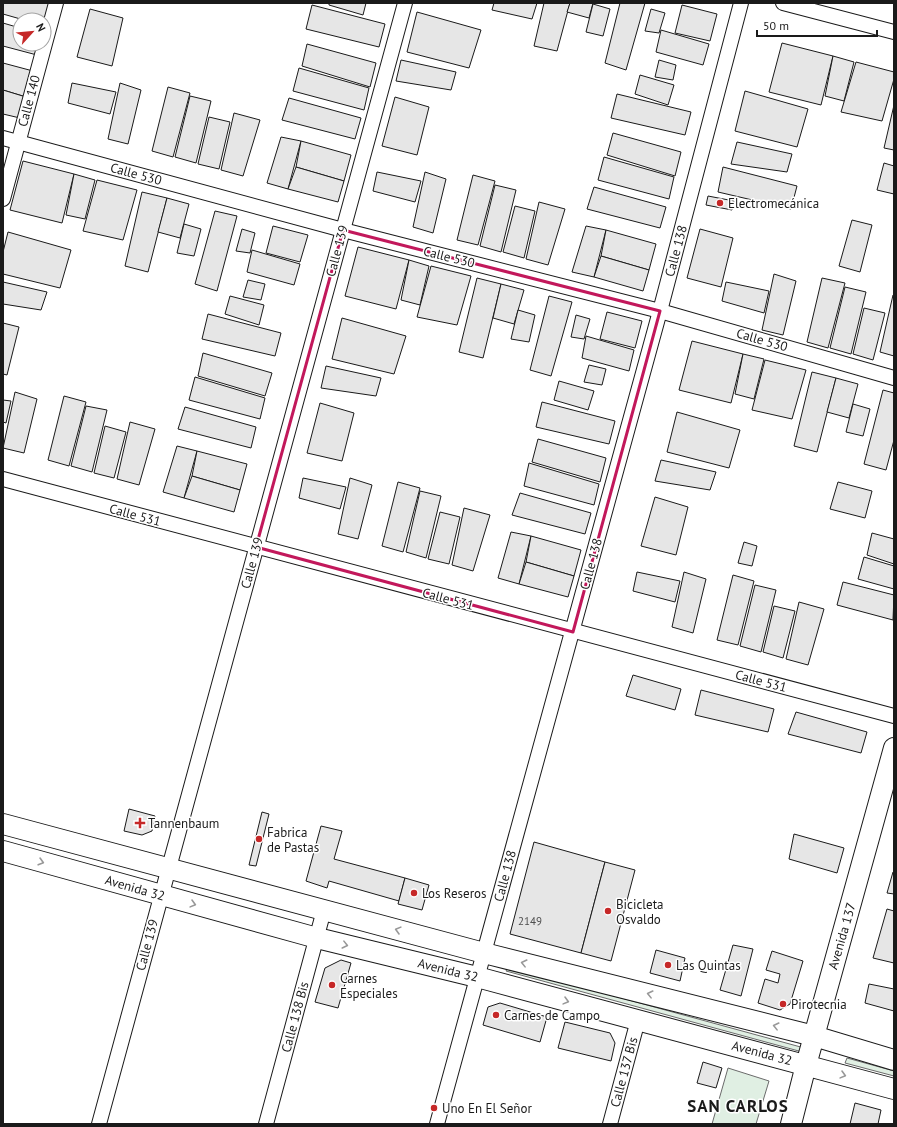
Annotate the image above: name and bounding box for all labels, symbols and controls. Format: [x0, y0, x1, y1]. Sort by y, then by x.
north arrow [12, 12, 52, 52]
scale bar [757, 12, 877, 38]
text: 50 m [763, 18, 789, 33]
text: N [33, 21, 49, 34]
street label: Calle 140 [14, 73, 44, 129]
street label: Calle 530 [108, 159, 164, 189]
place label: Electromecánica [728, 195, 819, 212]
marker: Electromecánica [715, 198, 725, 208]
street label: Calle 139 [322, 223, 352, 279]
street label: Calle 138 [661, 223, 691, 279]
street label: Calle 530 [421, 242, 477, 272]
street label: Calle 530 [734, 325, 790, 355]
street label: Calle 531 [107, 500, 163, 530]
street label: Calle 139 [237, 535, 267, 591]
street label: Calle 138 [576, 536, 606, 592]
street label: Calle 531 [420, 584, 476, 614]
street label: Calle 531 [733, 666, 789, 696]
place label: Tannenbaum [148, 815, 219, 832]
marker: Tannenbaum [135, 818, 145, 828]
place label: Fabrica de Pastas [267, 824, 319, 856]
marker: Fabrica de Pastas [254, 834, 264, 844]
street label: Calle 138 [490, 848, 520, 904]
one-way arrow [37, 857, 44, 865]
street label: Avenida 32 [103, 871, 167, 905]
place label: Los Reseros [422, 885, 487, 902]
marker: Los Reseros [409, 888, 419, 898]
place label: Bicicleta Osvaldo [616, 896, 664, 928]
one-way arrow [189, 899, 196, 908]
street label: Avenida 137 [824, 901, 860, 971]
marker: Bicicleta Osvaldo [603, 906, 613, 916]
house number: 2149 [518, 914, 542, 928]
street label: Calle 139 [132, 917, 162, 973]
one-way arrow [395, 926, 402, 935]
one-way arrow [342, 940, 349, 949]
street label: Avenida 32 [416, 954, 480, 986]
place label: Las Quintas [676, 957, 741, 974]
one-way arrow [521, 959, 527, 967]
marker: Las Quintas [663, 960, 673, 970]
place label: Carnes Especiales [340, 970, 398, 1002]
street label: Calle 138 Bis [277, 980, 313, 1054]
marker: Carnes Especiales [327, 980, 337, 990]
one-way arrow [647, 991, 653, 999]
one-way arrow [563, 996, 570, 1005]
place label: Pirotecnia [791, 996, 847, 1013]
marker: Pirotecnia [778, 999, 788, 1009]
place label: Carnes de Campo [504, 1007, 600, 1024]
marker: Carnes de Campo [491, 1010, 501, 1020]
one-way arrow [773, 1022, 780, 1031]
street label: Calle 137 Bis [606, 1035, 642, 1109]
street label: Avenida 32 [730, 1037, 794, 1069]
one-way arrow [840, 1070, 847, 1079]
district label: SAN CARLOS [687, 1095, 789, 1117]
place label: Uno En El Señor [442, 1100, 532, 1117]
marker: Uno En El Señor [429, 1103, 439, 1113]

